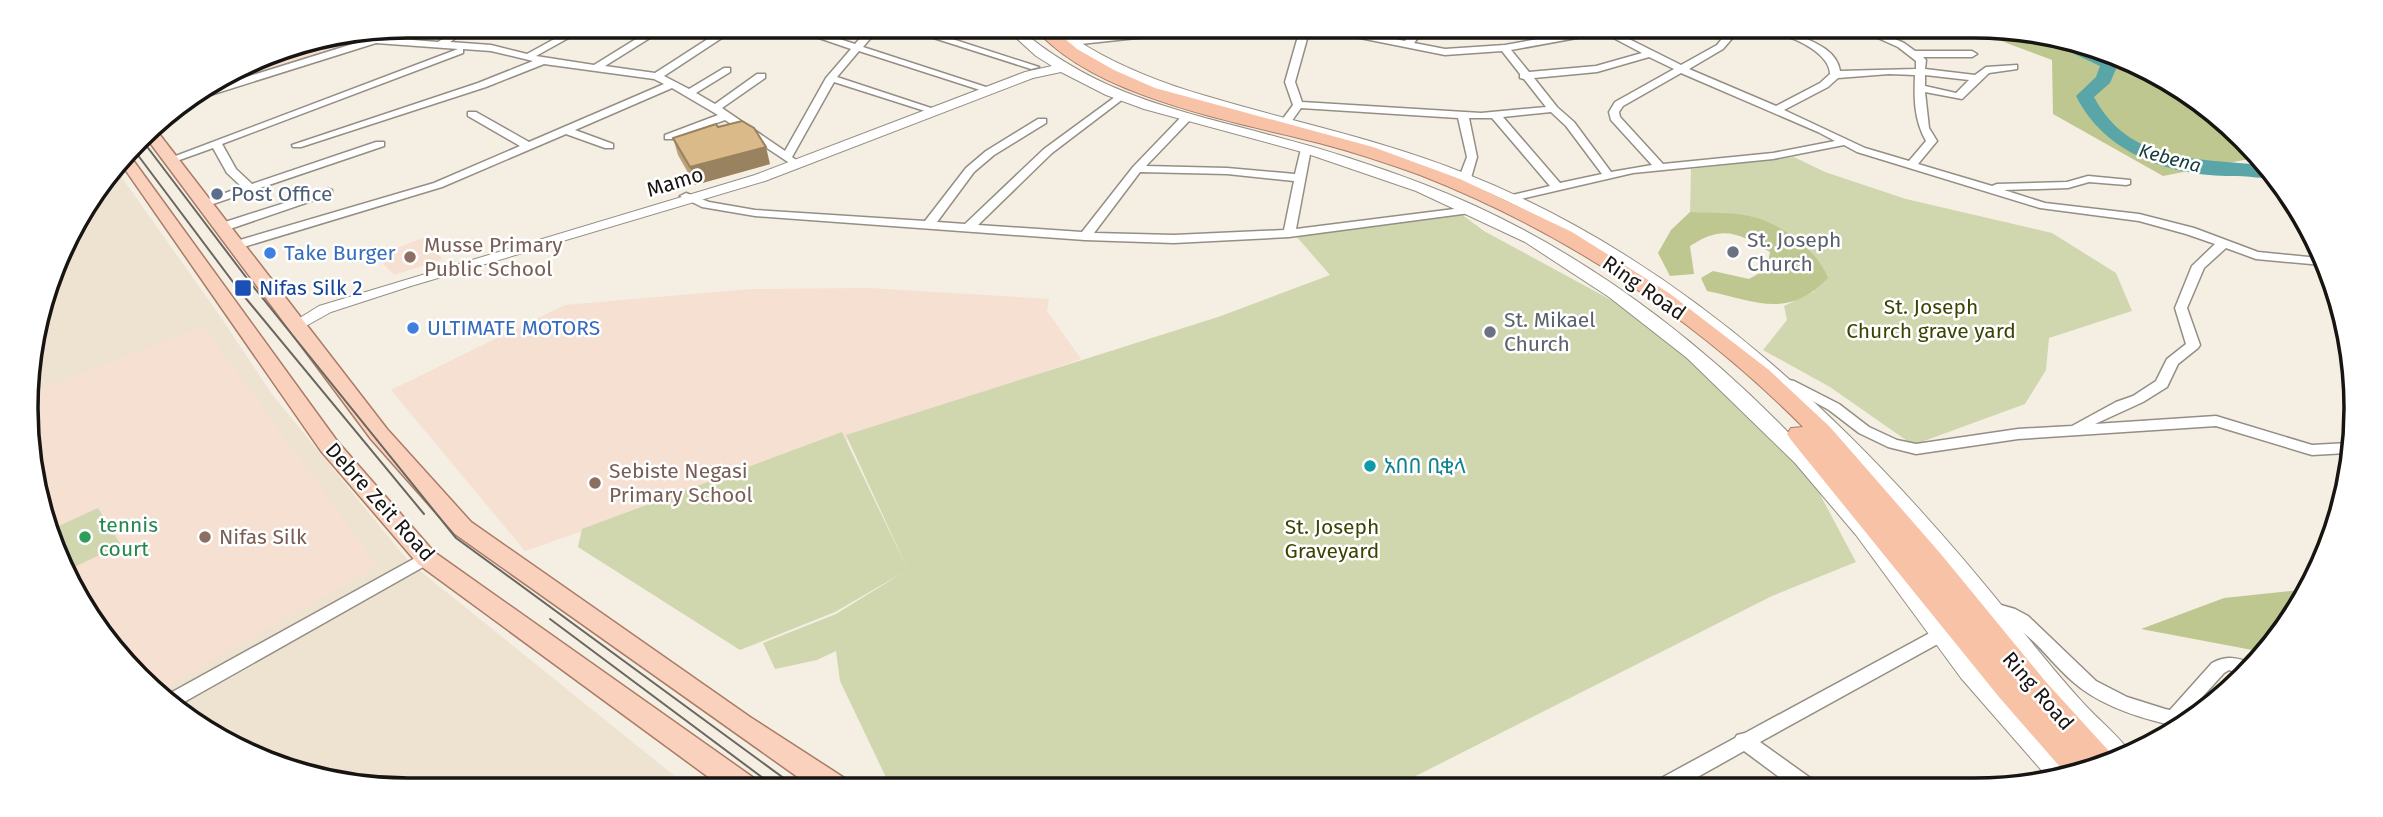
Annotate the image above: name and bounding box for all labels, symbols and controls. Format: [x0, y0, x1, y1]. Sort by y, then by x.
water label: Kebena [2136, 139, 2204, 177]
street label: Mamo [643, 161, 707, 203]
place label: Post Office [231, 181, 333, 207]
marker: Post Office [209, 186, 225, 202]
place label: St. Joseph Church [1747, 227, 1841, 277]
place label: Musse Primary Public School [424, 232, 563, 282]
place label: Take Burger [284, 240, 396, 266]
marker: St. Joseph Church [1725, 244, 1741, 260]
marker: Take Burger [262, 245, 278, 261]
marker: Musse Primary Public School [402, 249, 418, 265]
street label: Ring Road [1597, 250, 1691, 326]
place label: Nifas Silk 2 [259, 275, 363, 301]
marker: Nifas Silk 2 [233, 278, 253, 298]
park label: St. Joseph Church grave yard [1846, 294, 2016, 344]
place label: St. Mikael Church [1504, 307, 1595, 357]
place label: ULTIMATE MOTORS [427, 315, 600, 341]
marker: ULTIMATE MOTORS [405, 320, 421, 336]
marker: St. Mikael Church [1482, 324, 1498, 340]
street label: Debre Zeit Road [320, 437, 440, 567]
place label: አበበ ቢቂላ [1384, 453, 1466, 479]
place label: Sebiste Negasi Primary School [609, 458, 753, 508]
marker: አበበ ቢቂላ [1362, 458, 1378, 474]
marker: Sebiste Negasi Primary School [587, 475, 603, 491]
place label: tennis court [99, 512, 158, 562]
park label: St. Joseph Graveyard [1285, 514, 1379, 564]
place label: Nifas Silk [219, 524, 307, 550]
marker: tennis court [77, 529, 93, 545]
marker: Nifas Silk [197, 529, 213, 545]
street label: Ring Road [1997, 646, 2079, 736]

